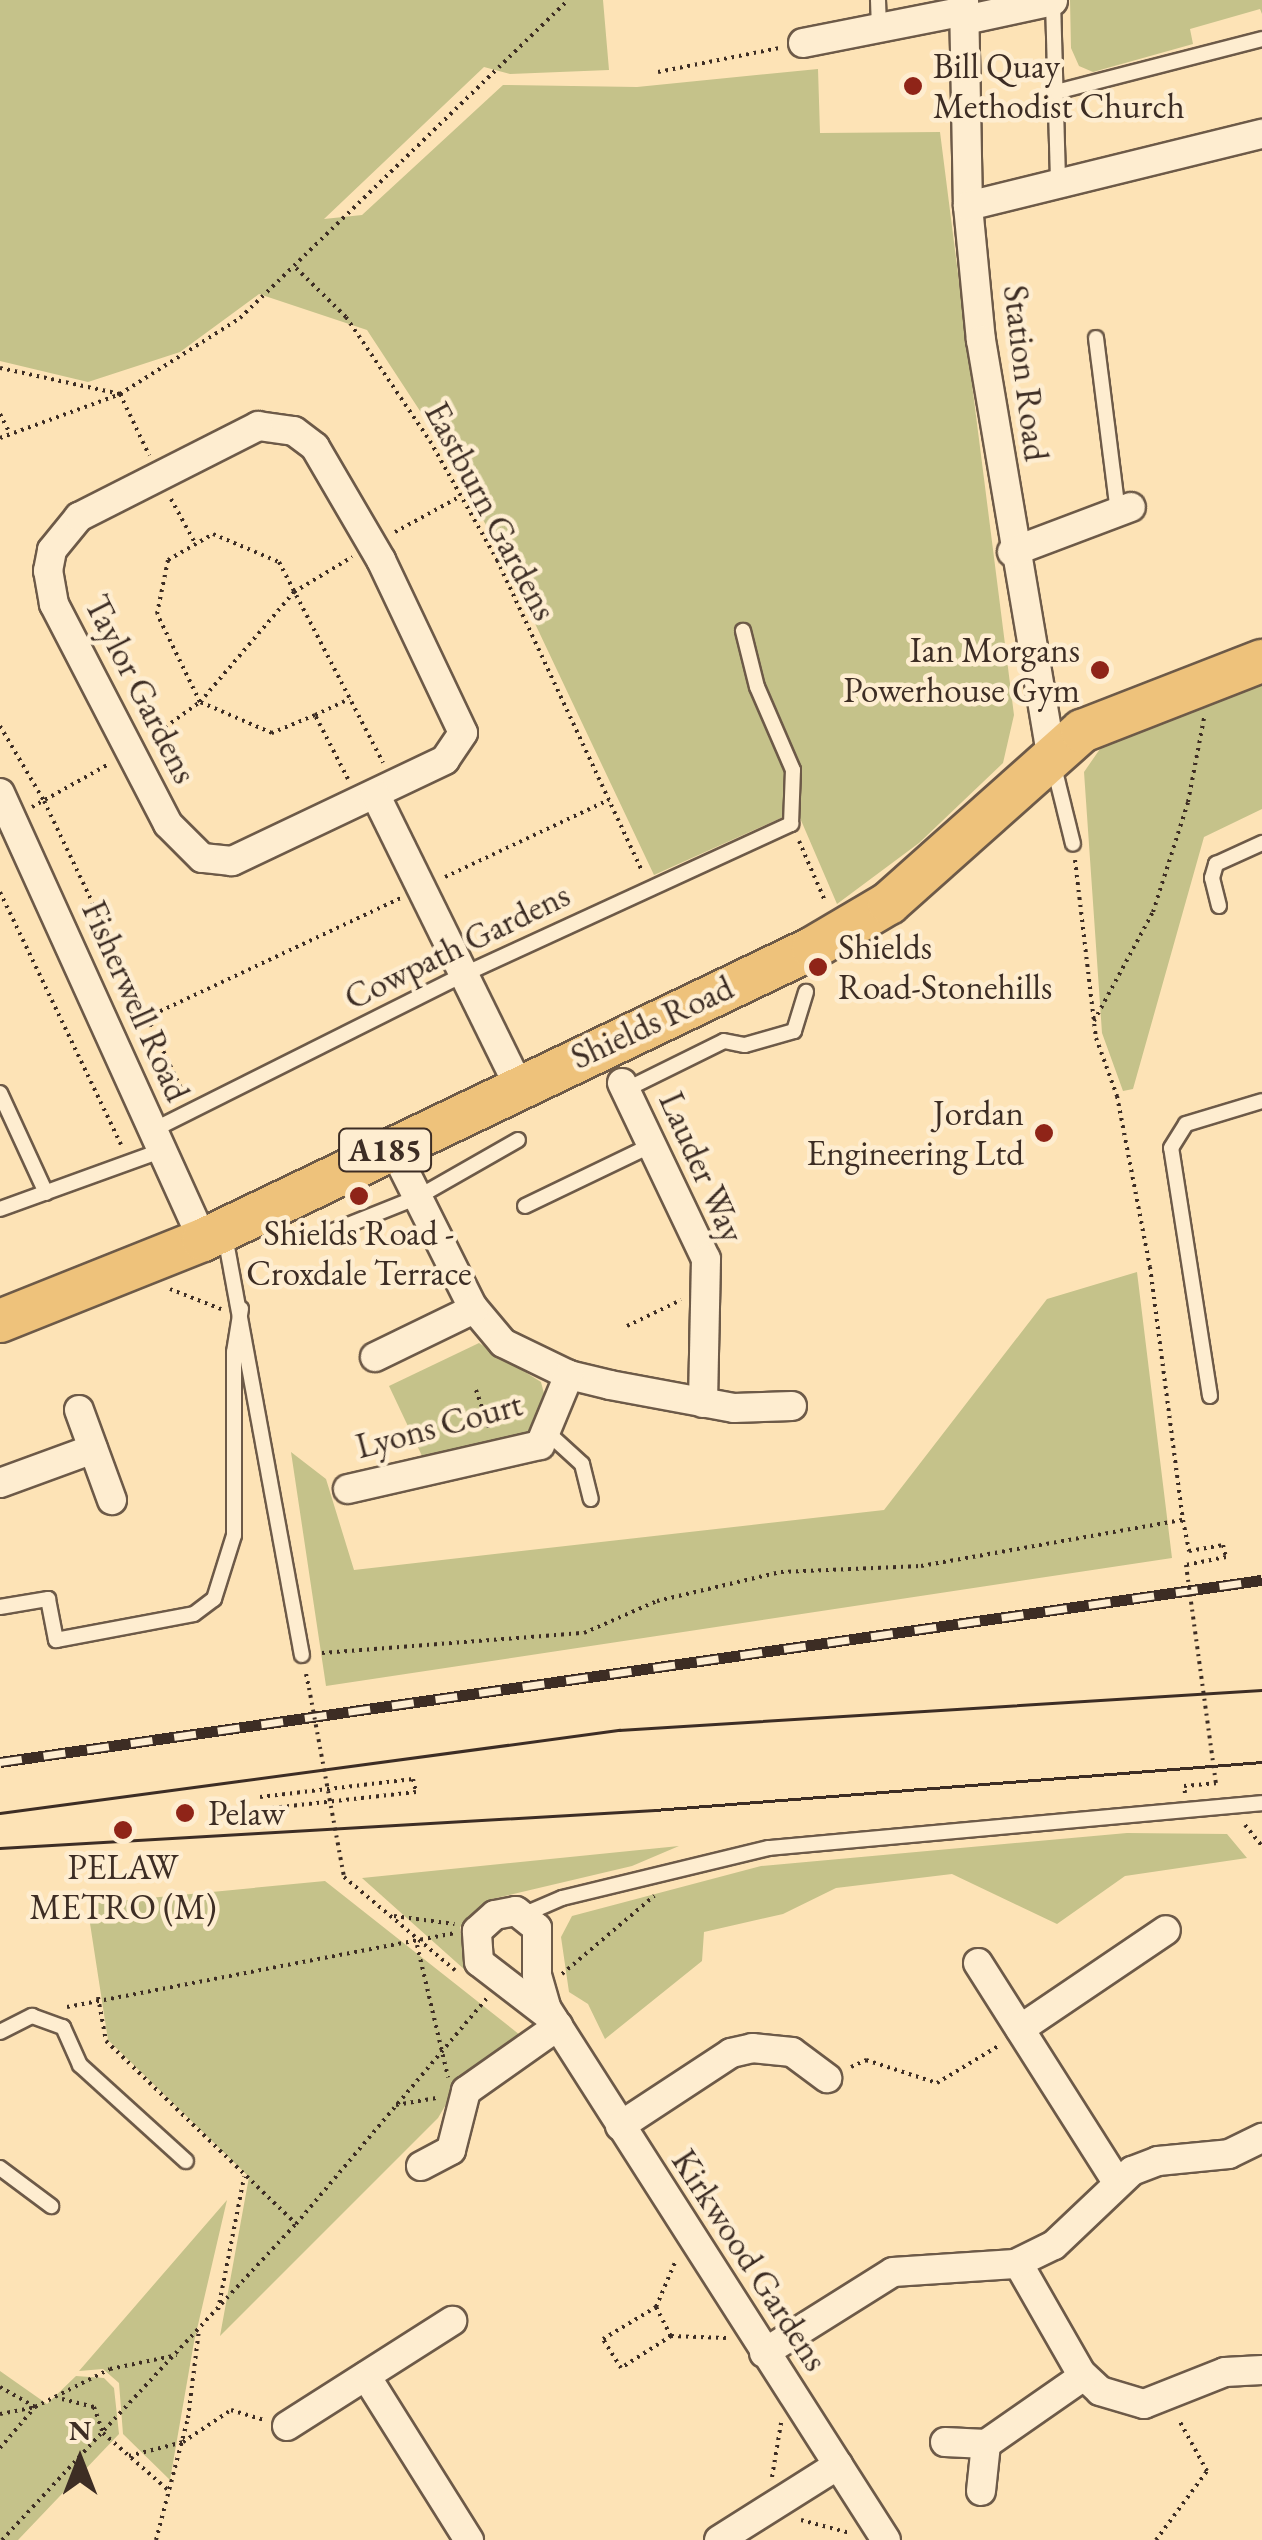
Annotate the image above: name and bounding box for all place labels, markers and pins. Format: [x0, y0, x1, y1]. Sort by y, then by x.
place label: Bill Quay Methodist Church [933, 45, 1185, 127]
marker: Bill Quay Methodist Church [902, 75, 924, 97]
place label: Ian Morgans Powerhouse Gym [843, 629, 1080, 711]
marker: Ian Morgans Powerhouse Gym [1089, 659, 1111, 681]
place label: Shields Road-Stonehills [838, 926, 1052, 1008]
marker: Shields Road-Stonehills [807, 956, 829, 978]
place label: Jordan Engineering Ltd [806, 1092, 1024, 1174]
marker: Jordan Engineering Ltd [1033, 1122, 1055, 1144]
marker: Shields Road - Croxdale Terrace [348, 1185, 370, 1207]
place label: Shields Road - Croxdale Terrace [246, 1212, 472, 1294]
place label: Pelaw [208, 1792, 285, 1834]
marker: Pelaw [172, 1800, 198, 1826]
marker: PELAW METRO (M) [112, 1819, 134, 1841]
place label: PELAW METRO (M) [30, 1846, 216, 1928]

